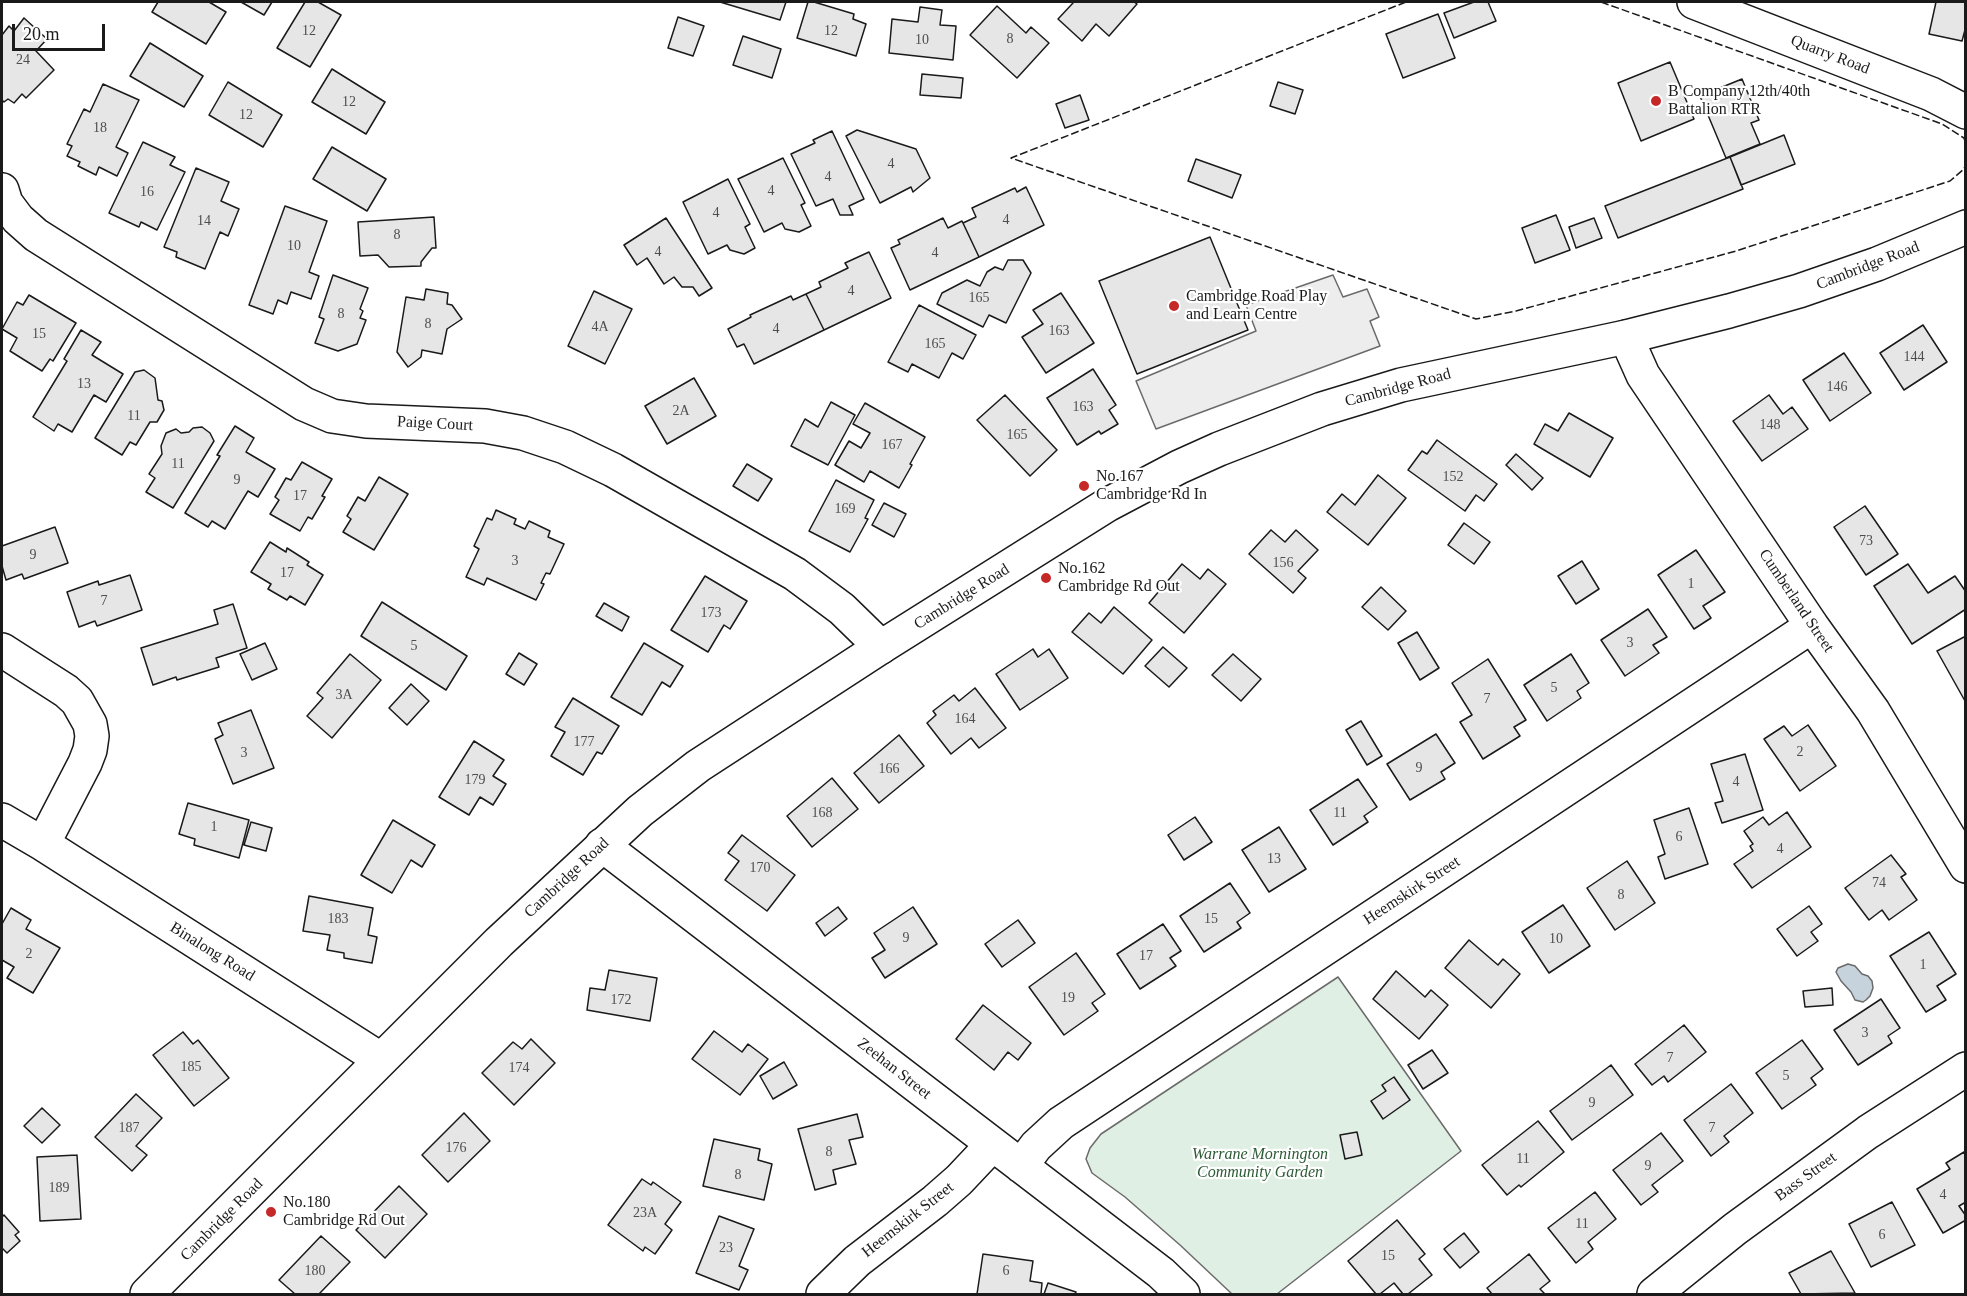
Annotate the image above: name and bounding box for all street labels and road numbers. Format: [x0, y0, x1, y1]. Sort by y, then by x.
street label: Quarry Road [1788, 31, 1872, 79]
street label: Cambridge Road [1814, 238, 1922, 294]
street label: Cambridge Road [1343, 365, 1453, 411]
street label: Paige Court [397, 412, 473, 436]
street label: Cumberland Street [1754, 546, 1838, 656]
street label: Cambridge Road [911, 560, 1013, 634]
street label: Cambridge Road [521, 834, 613, 922]
street label: Heemskirk Street [1360, 853, 1464, 929]
street label: Binalong Road [166, 918, 258, 986]
street label: Zeehan Street [853, 1034, 935, 1104]
street label: Bass Street [1771, 1148, 1841, 1206]
street label: Cambridge Road [177, 1175, 267, 1265]
street label: Heemskirk Street [858, 1178, 958, 1262]

